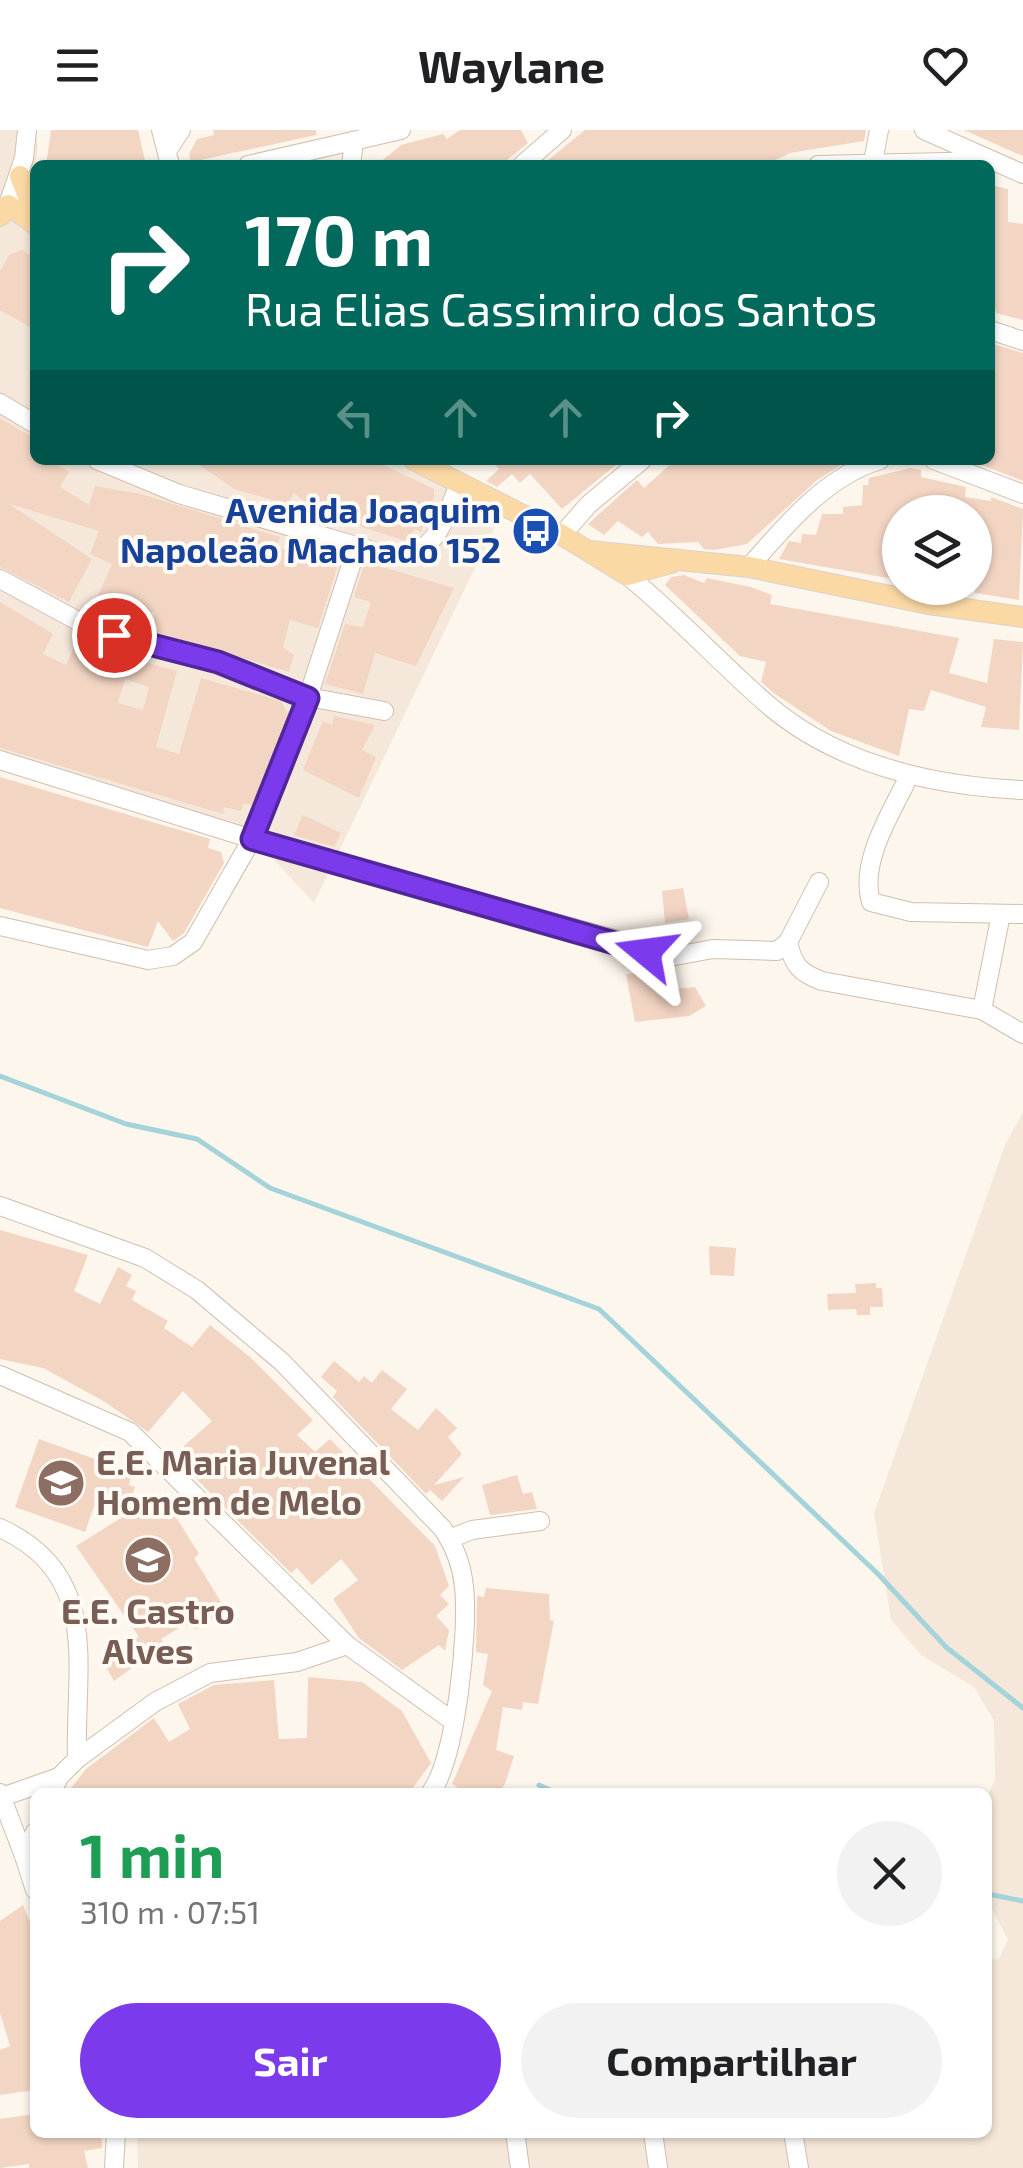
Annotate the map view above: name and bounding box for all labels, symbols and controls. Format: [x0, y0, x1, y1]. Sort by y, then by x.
icon: menu [50, 38, 105, 93]
text: Waylane [418, 38, 605, 92]
icon: heart [918, 38, 973, 93]
text: 170 m [245, 196, 433, 280]
icon: right [80, 200, 210, 330]
text: Rua Elias Cassimiro dos Santos [245, 281, 877, 335]
icon: left [328, 390, 383, 445]
icon: ahead [433, 390, 488, 445]
icon: ahead [538, 390, 593, 445]
icon: right [643, 390, 698, 445]
place label: Avenida Joaquim Napoleão Machado 152 [120, 488, 501, 570]
map controls [882, 495, 992, 605]
button: layers [882, 495, 992, 605]
bus stop icon: Avenida Joaquim Napoleão Machado 152 [510, 505, 562, 557]
pin [72, 593, 157, 678]
icon: arrive [87, 608, 142, 663]
position arrow [594, 900, 698, 1004]
place label: E.E. Maria Juvenal Homem de Melo [96, 1440, 391, 1522]
school or university icon: E.E. Maria Juvenal Homem de Melo [35, 1457, 87, 1509]
school or university icon: E.E. Castro Alves [122, 1534, 174, 1586]
place label: E.E. Castro Alves [61, 1589, 235, 1671]
text: 1 min [80, 1818, 224, 1890]
button: close [837, 1821, 942, 1926]
text: 310 m · 07:51 [80, 1892, 260, 1930]
button: Sair [80, 2003, 501, 2118]
button: Compartilhar [521, 2003, 942, 2118]

